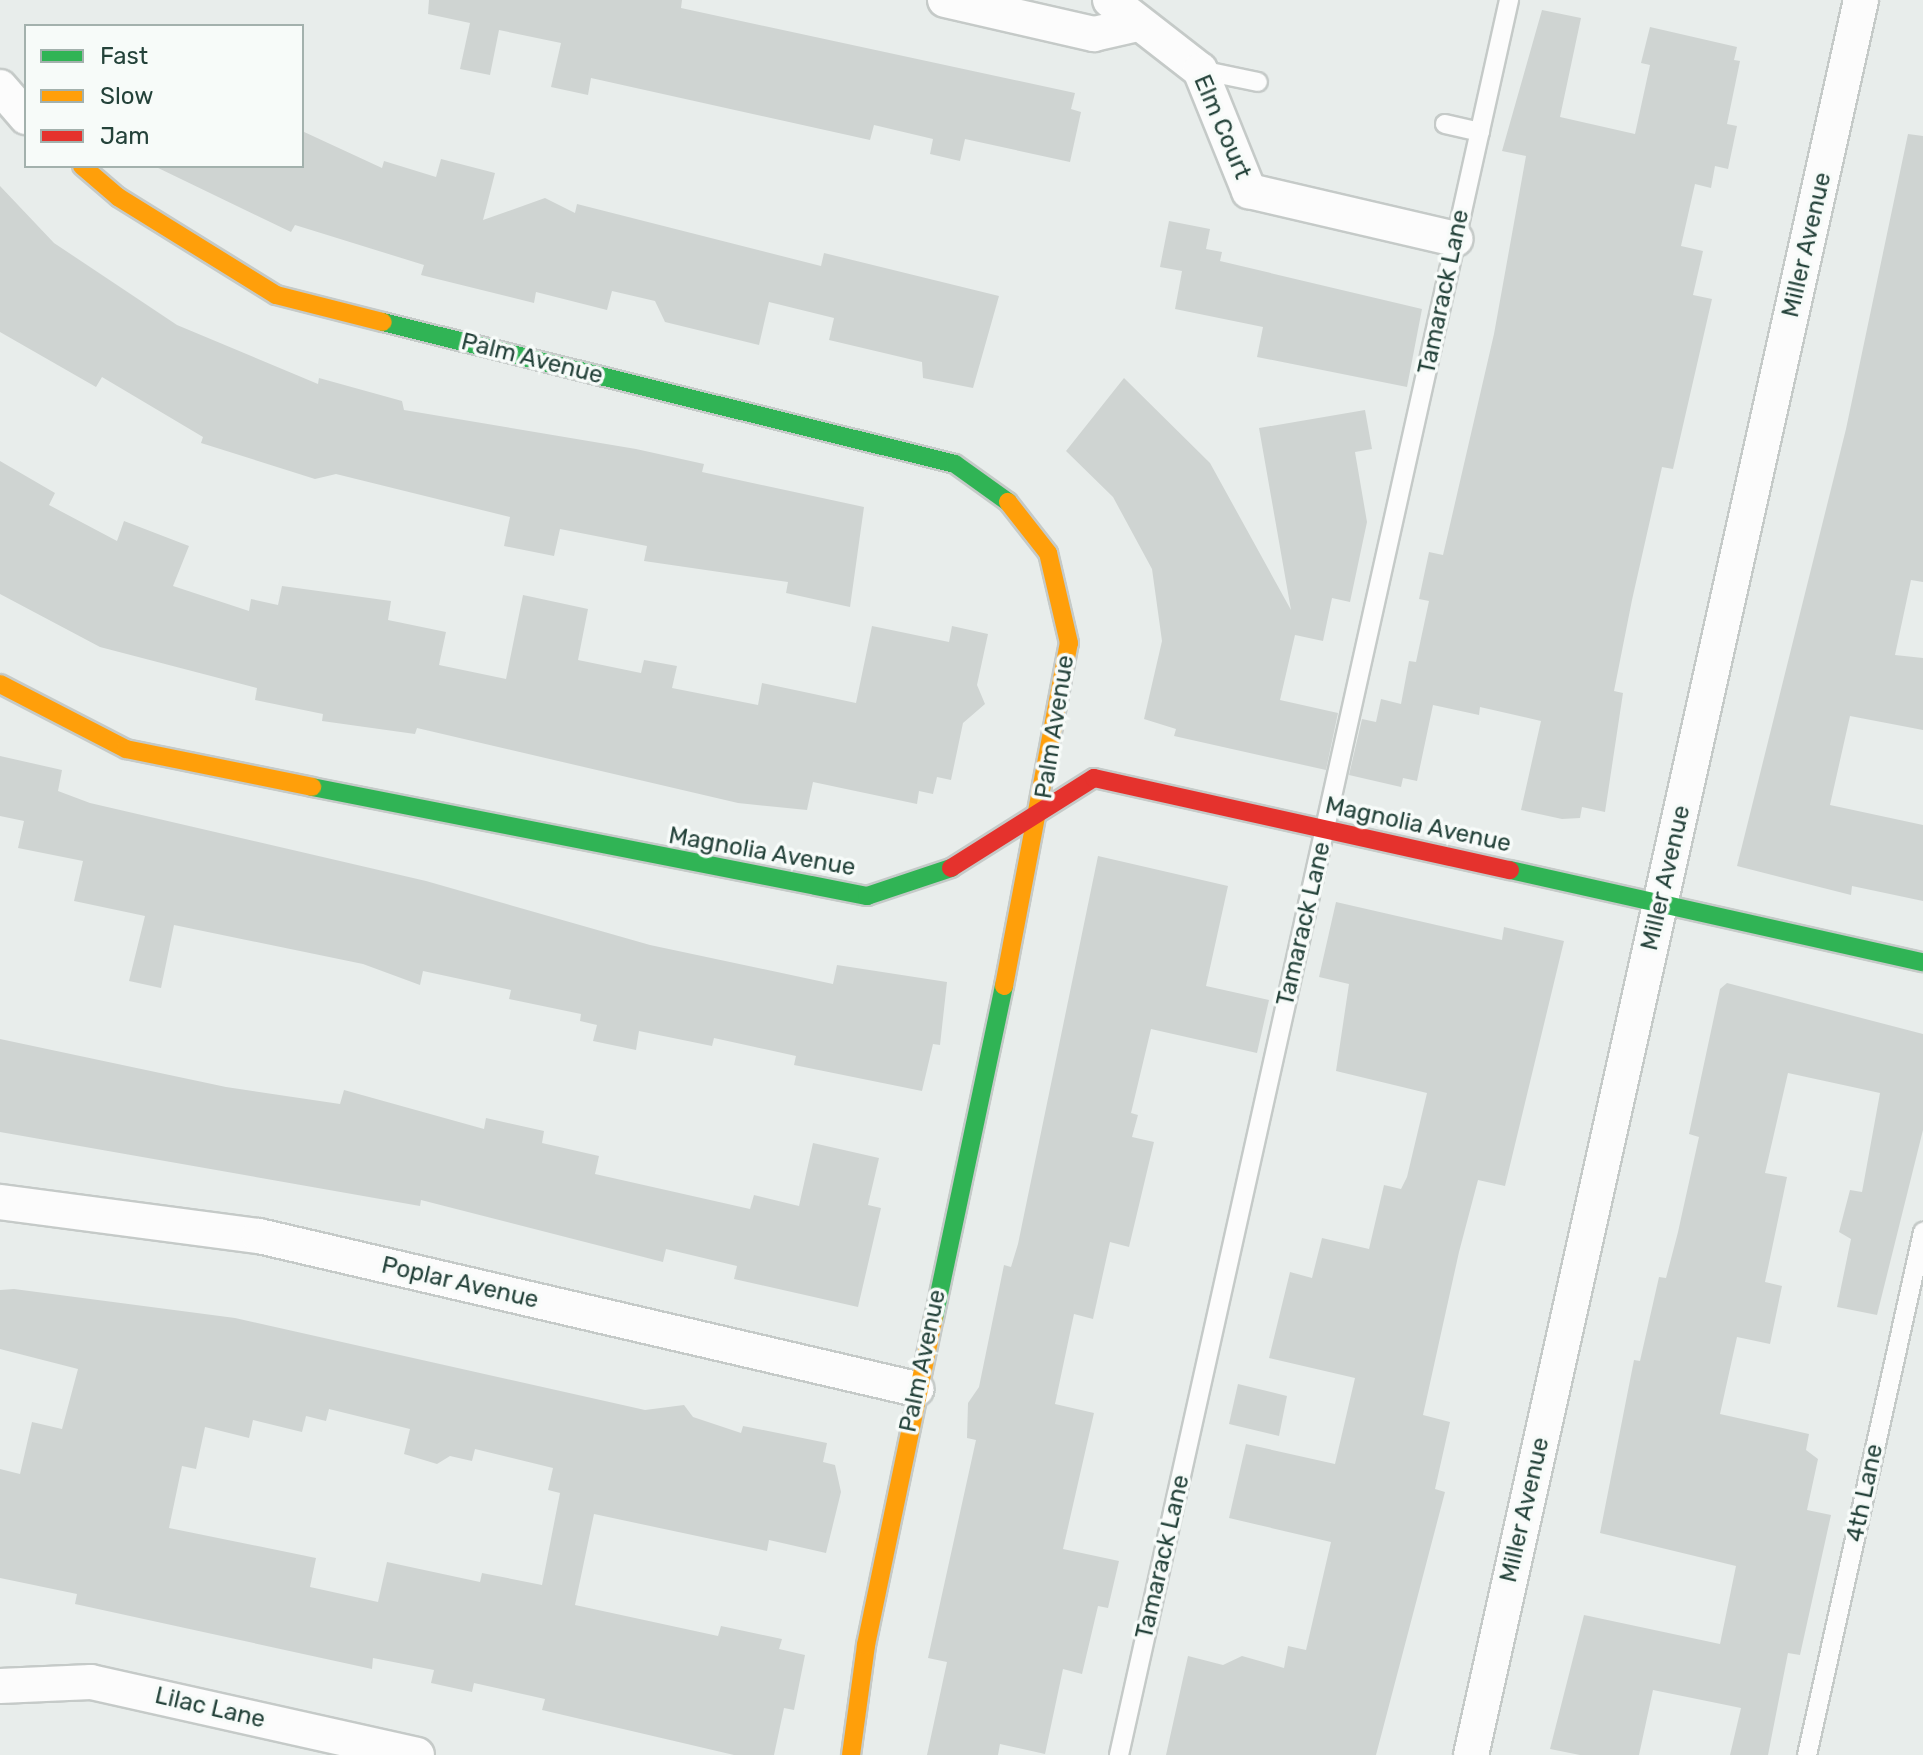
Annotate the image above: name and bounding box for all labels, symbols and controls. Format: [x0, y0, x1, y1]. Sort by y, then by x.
legend [24, 24, 304, 168]
text: Fast [100, 42, 148, 70]
street label: Elm Court [1187, 71, 1257, 183]
text: Slow [100, 82, 153, 110]
text: Jam [100, 122, 150, 150]
street label: Miller Avenue [1776, 169, 1838, 321]
street label: Tamarack Lane [1412, 207, 1476, 377]
street label: Palm Avenue [458, 327, 606, 391]
street label: Palm Avenue [1029, 653, 1081, 801]
street label: Magnolia Avenue [1322, 791, 1514, 859]
street label: Miller Avenue [1635, 802, 1697, 954]
street label: Magnolia Avenue [666, 821, 858, 883]
street label: Tamarack Lane [1271, 839, 1337, 1009]
street label: Poplar Avenue [378, 1251, 542, 1315]
street label: Palm Avenue [894, 1287, 952, 1435]
street label: Miller Avenue [1494, 1434, 1556, 1586]
street label: 4th Lane [1841, 1441, 1889, 1545]
street label: Tamarack Lane [1130, 1472, 1196, 1642]
street label: Lilac Lane [152, 1681, 268, 1735]

